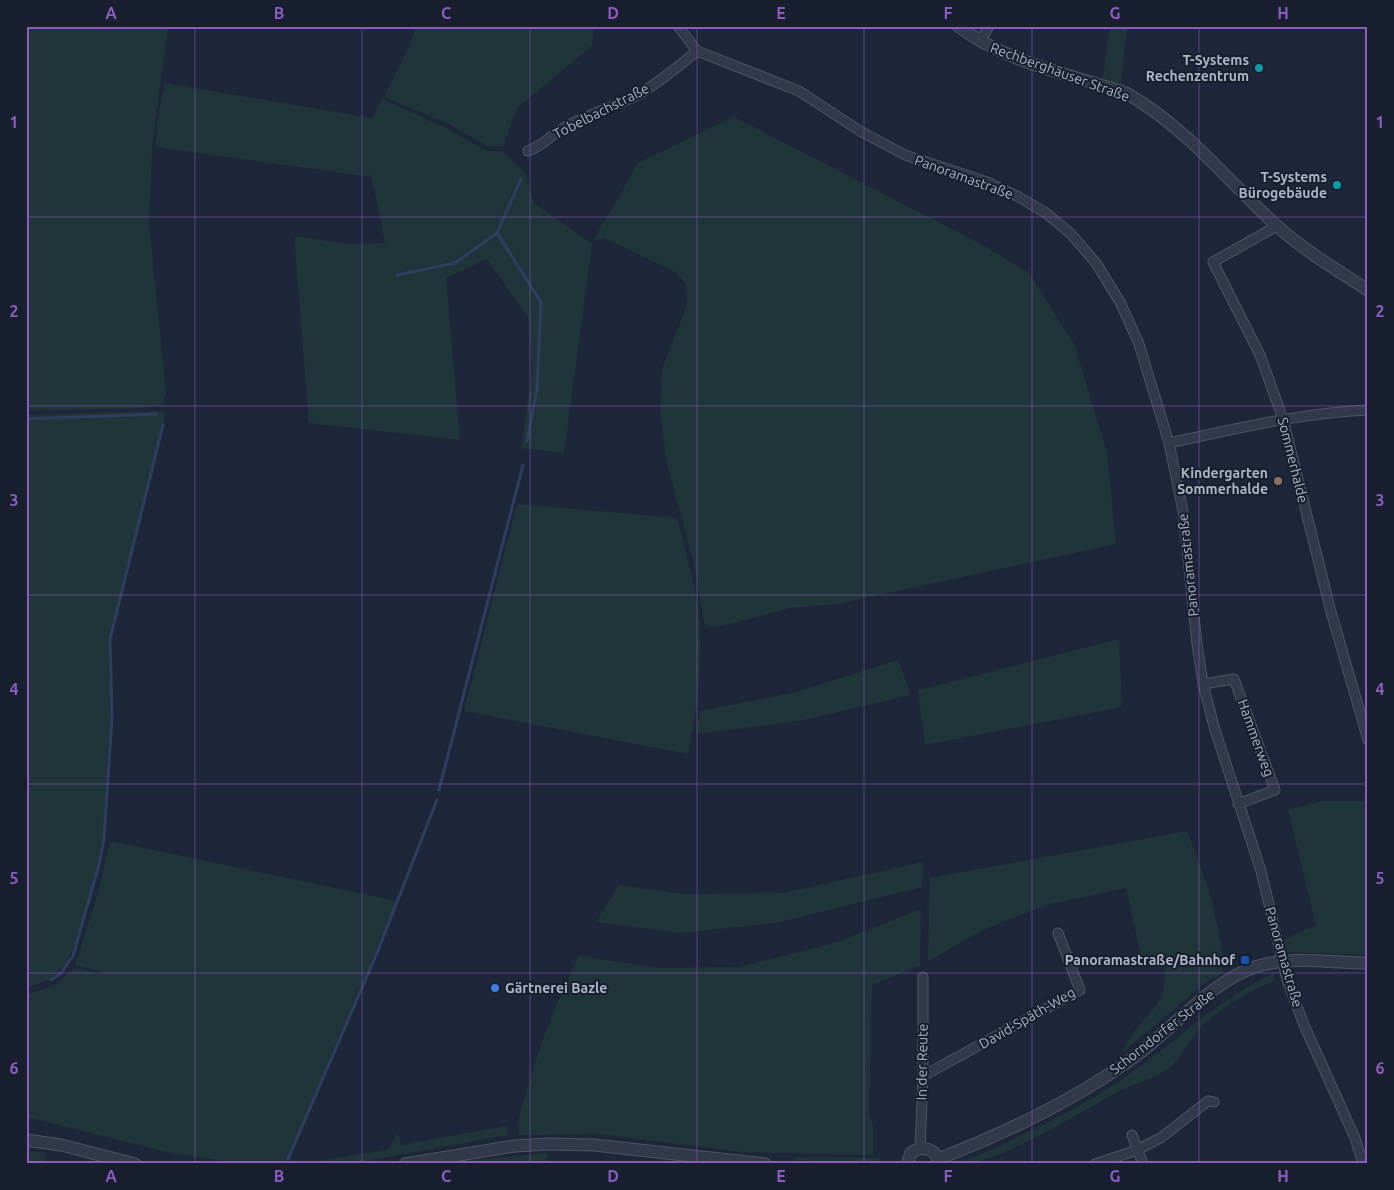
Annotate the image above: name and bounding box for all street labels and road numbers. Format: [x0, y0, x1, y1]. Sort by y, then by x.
street label: Rechberghäuser Straße [988, 39, 1132, 105]
street label: Tobelbachstraße [551, 80, 651, 142]
street label: Panoramastraße [913, 152, 1015, 202]
street label: Sommerhalde [1275, 416, 1311, 504]
street label: Panoramastraße [1175, 513, 1201, 617]
street label: Hammerweg [1235, 697, 1277, 779]
street label: Panoramastraße [1262, 905, 1306, 1009]
street label: David-Späth-Weg [976, 984, 1078, 1052]
street label: Schorndorfer Straße [1107, 986, 1217, 1078]
street label: In der Reute [913, 1023, 931, 1101]

